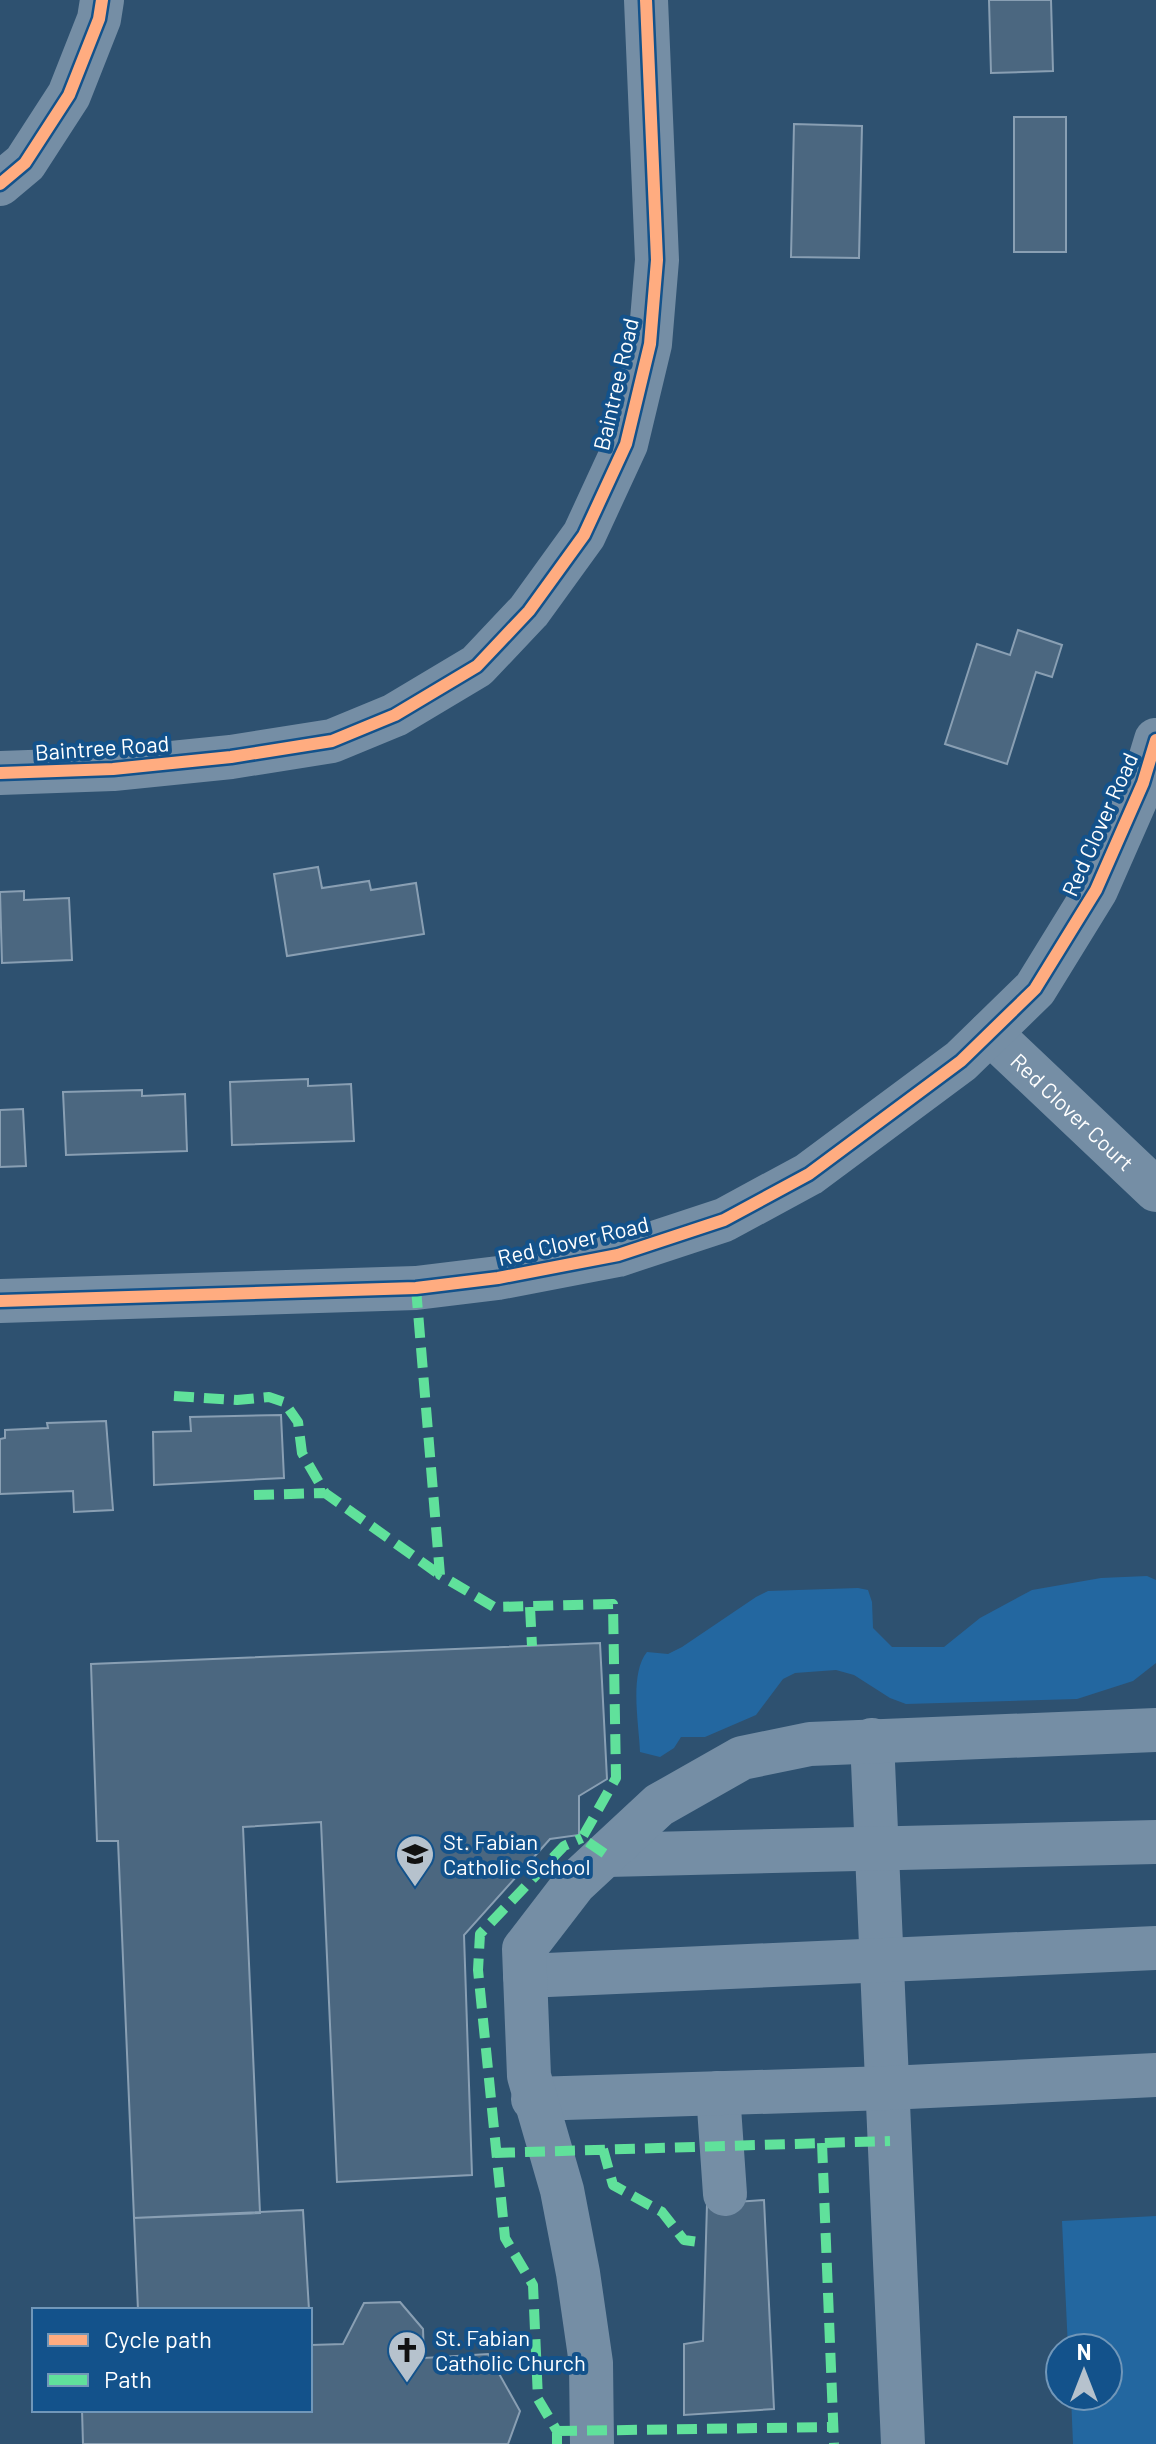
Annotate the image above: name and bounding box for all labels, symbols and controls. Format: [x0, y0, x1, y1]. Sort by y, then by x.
street label: Baintree Road [587, 315, 643, 453]
street label: Baintree Road [34, 729, 170, 765]
street label: Red Clover Road [1056, 748, 1142, 900]
street label: Red Clover Court [1006, 1047, 1140, 1175]
street label: Red Clover Road [495, 1210, 651, 1270]
place label: St. Fabian Catholic School [443, 1828, 591, 1879]
school or university icon: St. Fabian Catholic School [394, 1833, 436, 1888]
legend [32, 2308, 312, 2412]
text: Cycle path [104, 2324, 212, 2353]
place label: St. Fabian Catholic Church [435, 2324, 586, 2375]
church icon: St. Fabian Catholic Church [386, 2329, 428, 2384]
north arrow [1044, 2332, 1124, 2412]
text: N [1077, 2338, 1091, 2364]
text: Path [104, 2364, 152, 2393]

